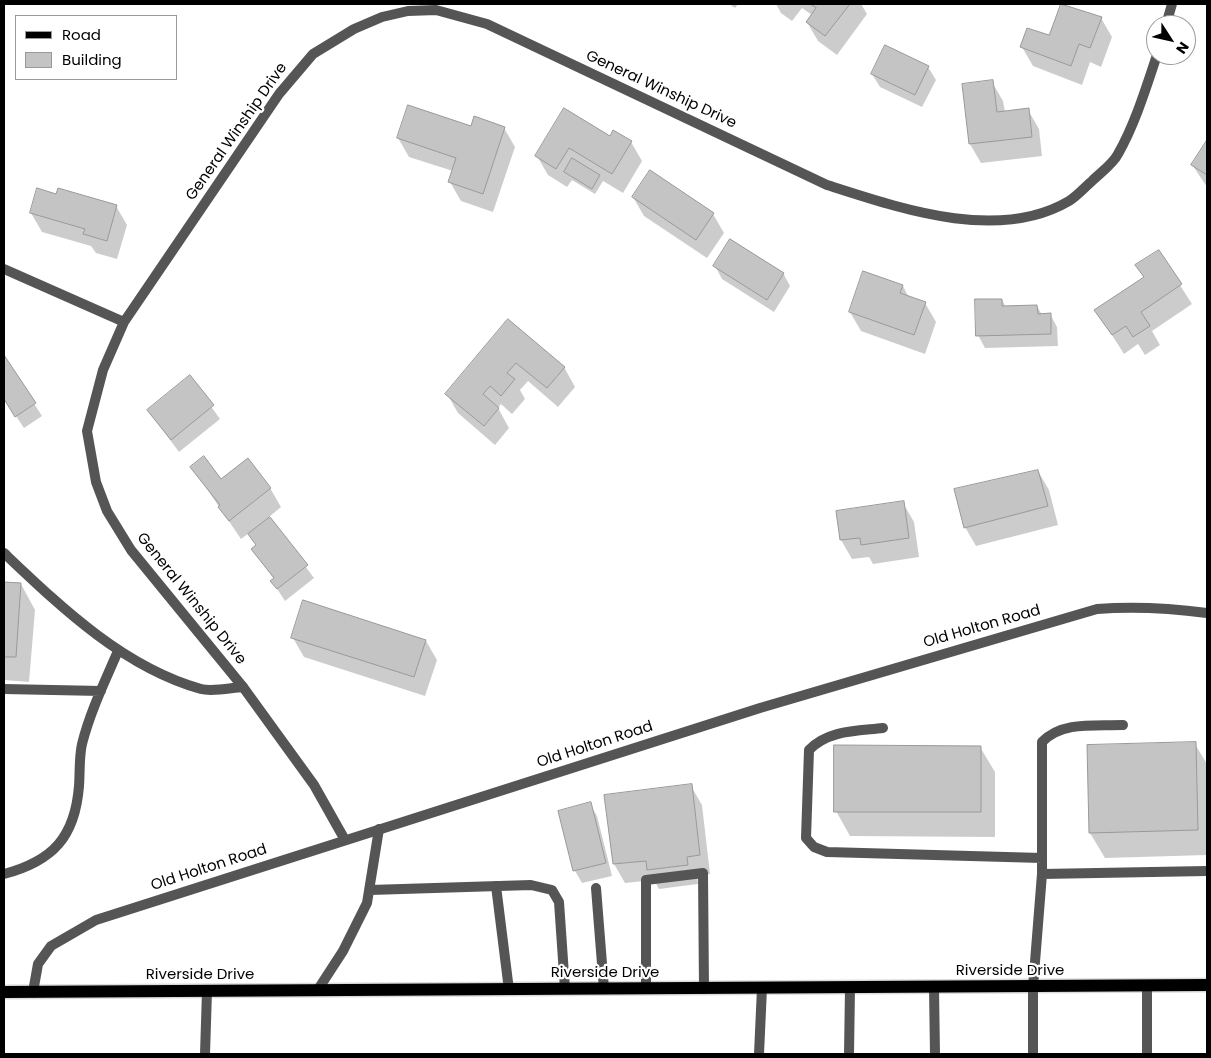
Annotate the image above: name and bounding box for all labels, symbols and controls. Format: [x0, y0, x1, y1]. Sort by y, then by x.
legend [15, 15, 178, 80]
north arrow [1146, 15, 1196, 65]
text: Road [62, 24, 101, 45]
text: N [1171, 38, 1194, 58]
street label: General Winship Drive [583, 47, 739, 133]
text: Building [62, 49, 122, 70]
street label: General Winship Drive [183, 60, 291, 204]
street label: General Winship Drive [132, 530, 250, 668]
street label: Old Holton Road [921, 602, 1043, 652]
street label: Old Holton Road [535, 718, 655, 772]
street label: Old Holton Road [149, 841, 269, 895]
street label: Riverside Drive [956, 962, 1064, 980]
street label: Riverside Drive [551, 964, 659, 982]
street label: Riverside Drive [146, 966, 254, 984]

